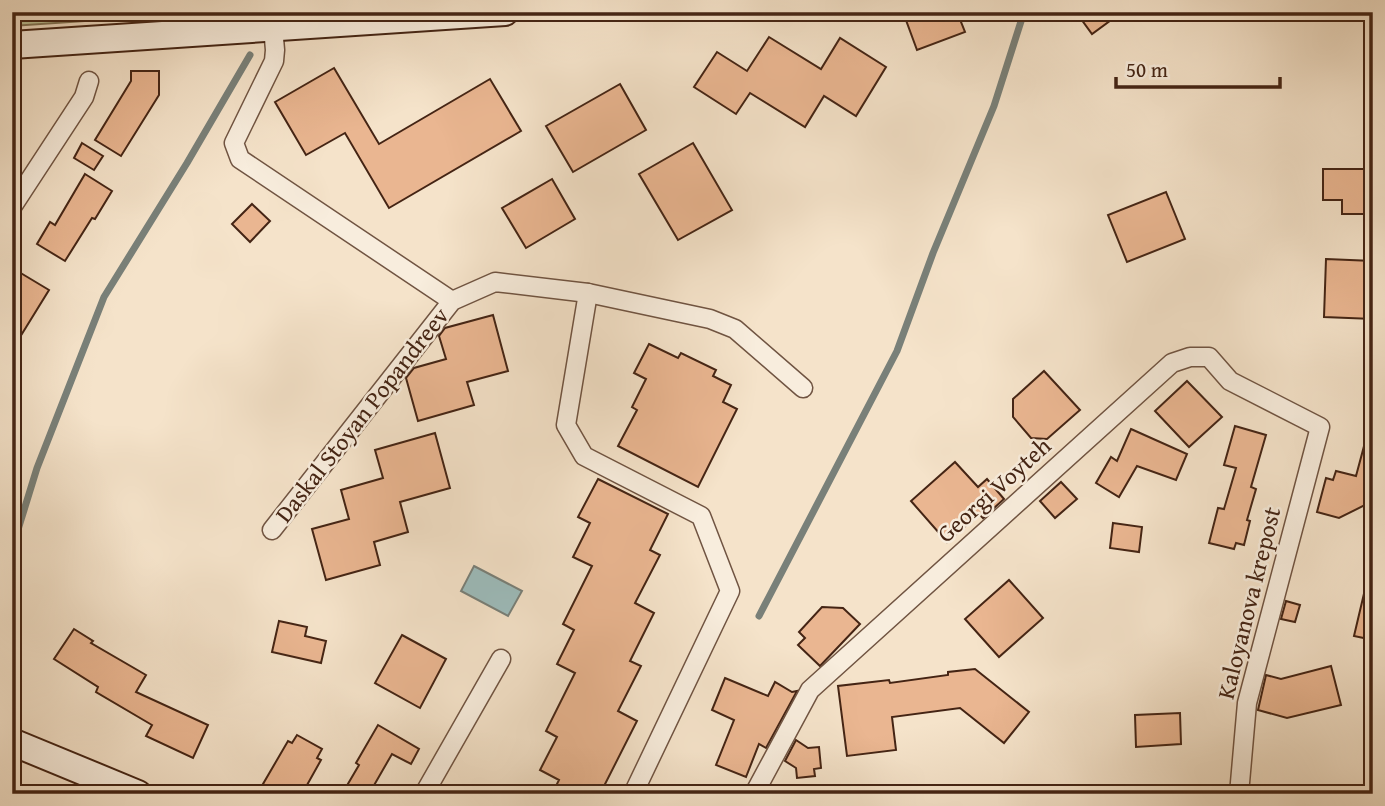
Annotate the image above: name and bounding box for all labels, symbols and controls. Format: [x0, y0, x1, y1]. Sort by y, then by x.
scale bar [1116, 46, 1280, 90]
text: 50 m [1126, 54, 1168, 85]
street label: Daskal Stoyan Popandreev [266, 300, 457, 530]
street label: Georgi Voyteh [929, 428, 1059, 551]
street label: Kaloyanova krepost [1208, 503, 1289, 703]

